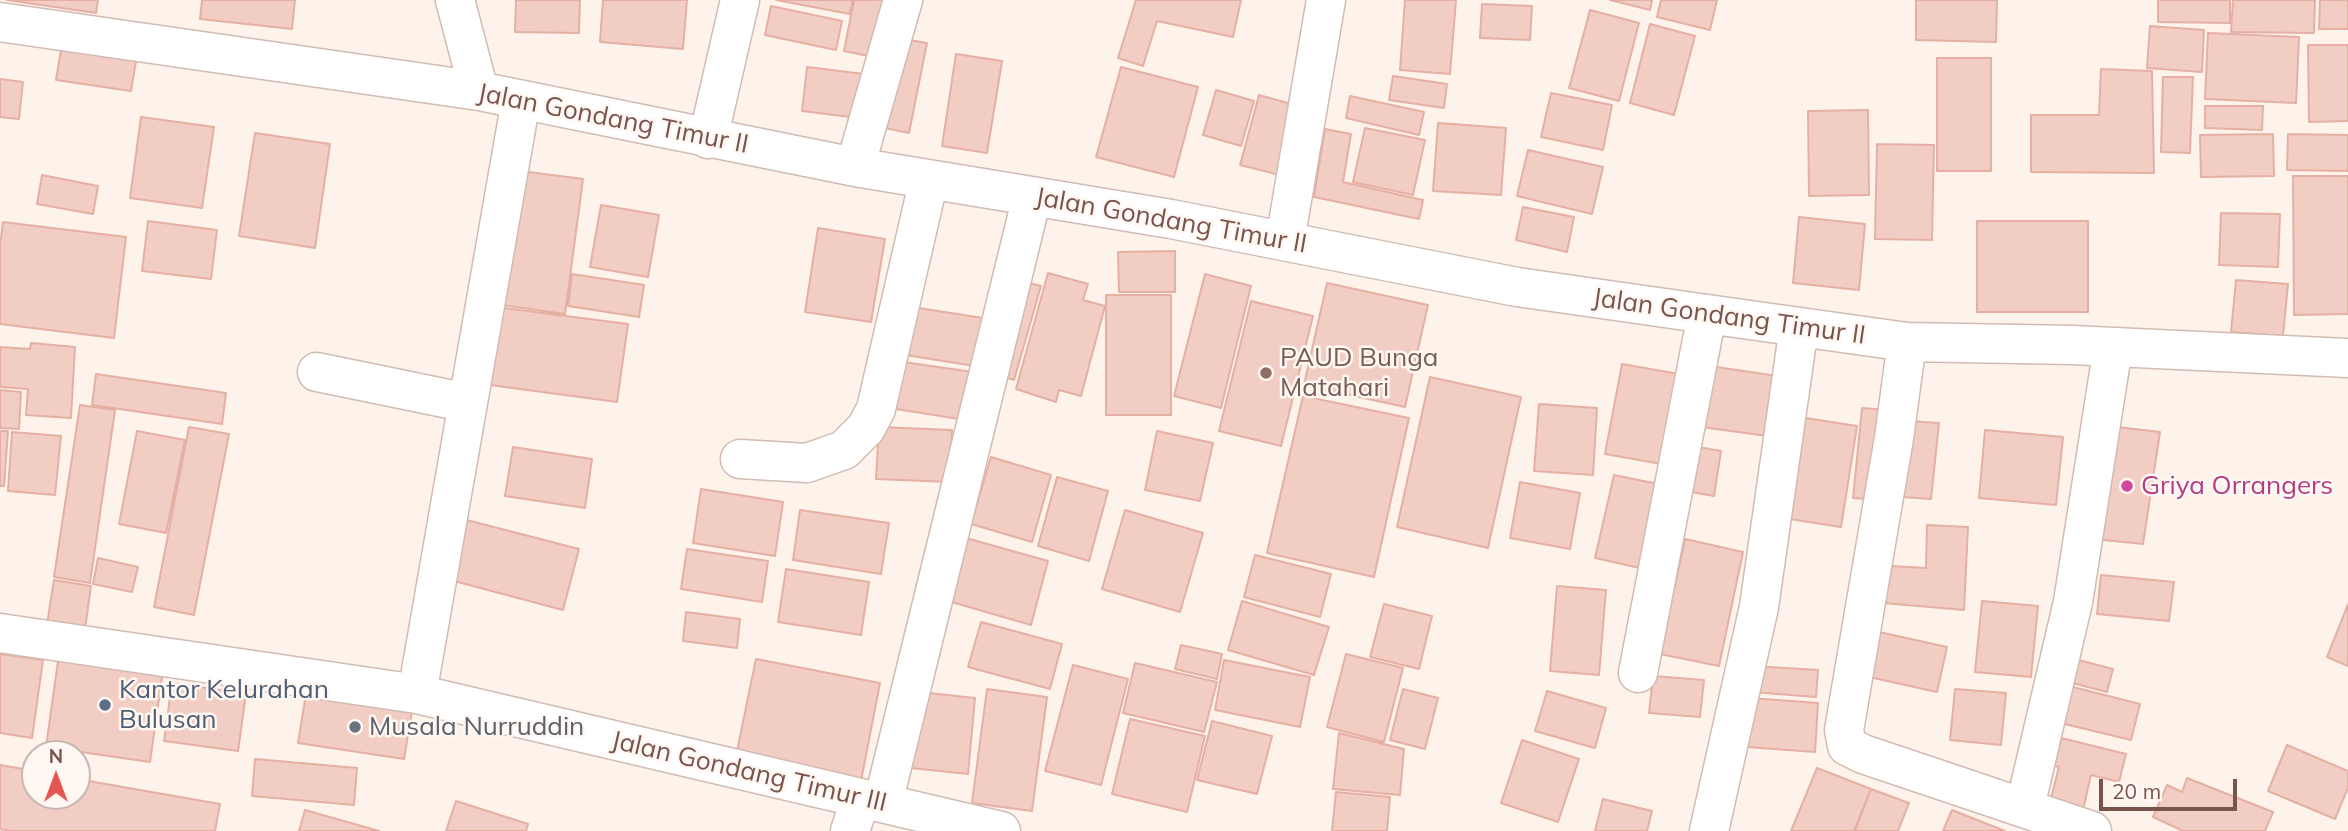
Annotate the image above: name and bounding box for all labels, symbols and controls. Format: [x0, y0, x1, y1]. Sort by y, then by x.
street label: Jalan Gondang Timur II [475, 77, 751, 161]
street label: Jalan Gondang Timur II [1033, 182, 1309, 260]
street label: Jalan Gondang Timur II [1590, 282, 1868, 352]
place label: PAUD Bunga Matahari [1280, 342, 1438, 404]
marker: PAUD Bunga Matahari [1258, 365, 1274, 381]
place label: Griya Orrangers [2141, 470, 2333, 502]
marker: Griya Orrangers [2119, 478, 2135, 494]
place label: Kantor Kelurahan Bulusan [119, 674, 329, 736]
marker: Kantor Kelurahan Bulusan [97, 697, 113, 713]
place label: Musala Nurruddin [369, 711, 584, 743]
marker: Musala Nurruddin [347, 719, 363, 735]
street label: Jalan Gondang Timur III [608, 725, 890, 819]
north arrow [21, 740, 91, 810]
text: N [49, 744, 63, 768]
scale bar [2103, 764, 2241, 808]
text: 20 m [2112, 778, 2161, 804]

